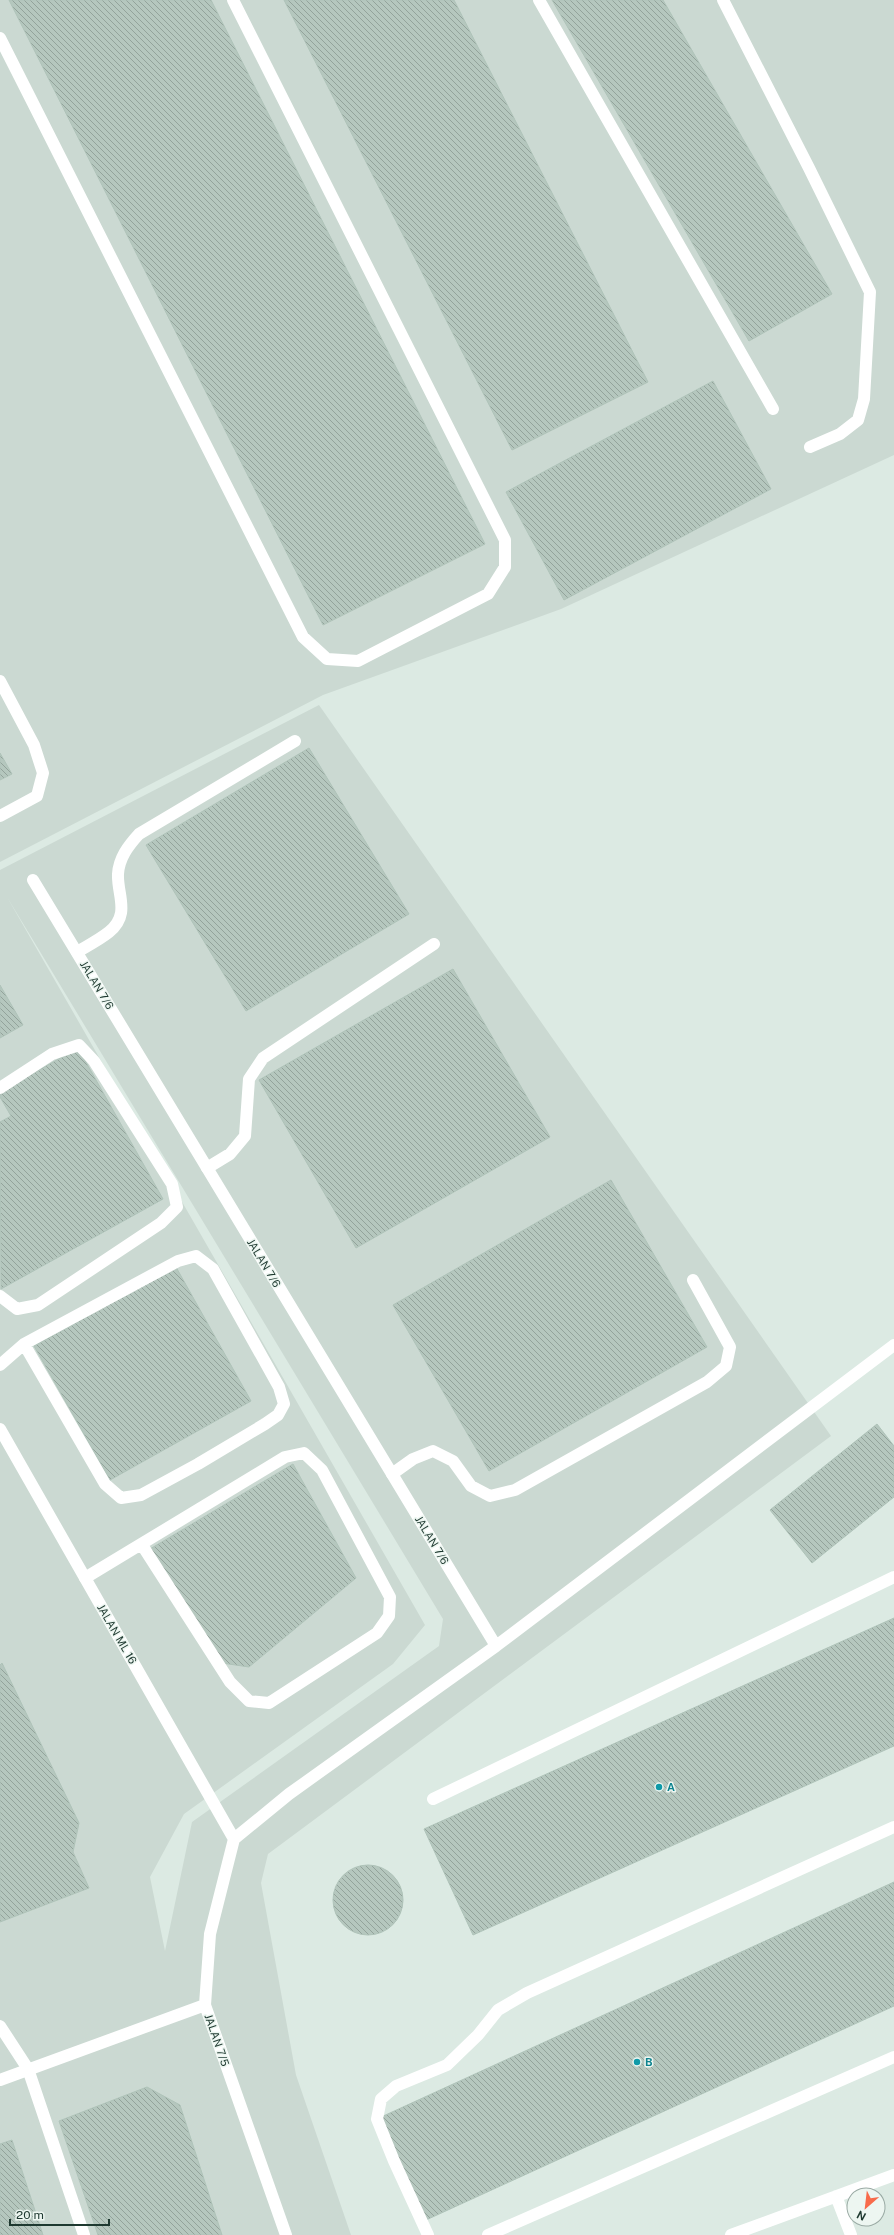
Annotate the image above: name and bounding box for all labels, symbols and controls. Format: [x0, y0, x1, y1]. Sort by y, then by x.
street label: JALAN 7/6 [78, 959, 116, 1011]
street label: JALAN 7/6 [245, 1237, 283, 1289]
street label: JALAN 7/6 [413, 1514, 451, 1566]
street label: JALAN ML 16 [95, 1602, 139, 1666]
place label: A [667, 1781, 675, 1793]
marker: A [654, 1782, 664, 1792]
street label: JALAN 7/5 [202, 2012, 232, 2068]
place label: B [645, 2056, 653, 2068]
marker: B [632, 2057, 642, 2067]
north arrow [846, 2187, 886, 2227]
scale bar [10, 2201, 109, 2227]
text: 20 m [16, 2208, 44, 2222]
text: N [855, 2209, 868, 2223]

